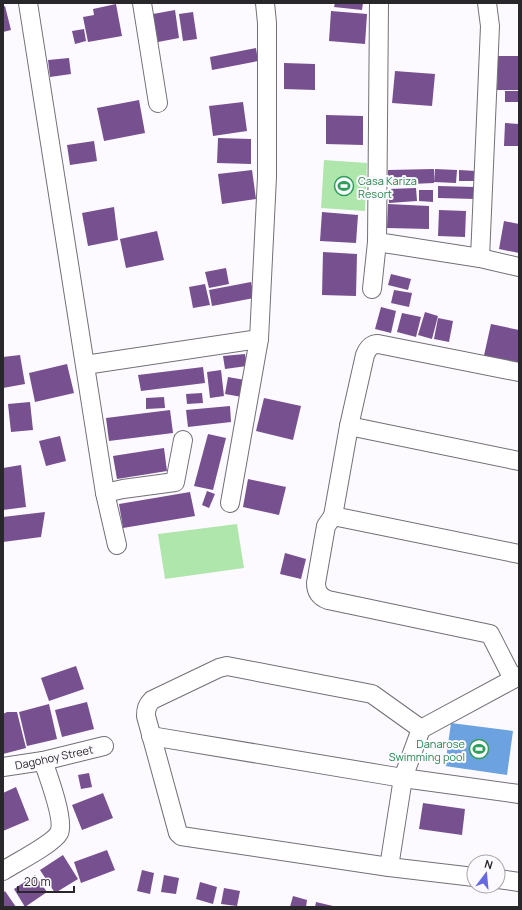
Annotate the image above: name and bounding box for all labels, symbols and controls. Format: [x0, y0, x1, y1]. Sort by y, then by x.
place label: Casa Kariza Resort [358, 173, 417, 201]
sports icon: Casa Kariza Resort [333, 175, 355, 197]
place label: Danarose Swimming pool [389, 736, 466, 764]
sports icon: Danarose Swimming pool [468, 738, 490, 760]
street label: Dagohoy Street [13, 741, 95, 773]
north arrow [466, 854, 506, 894]
text: N [483, 856, 495, 872]
scale bar [18, 868, 74, 894]
text: 20 m [24, 873, 51, 890]

